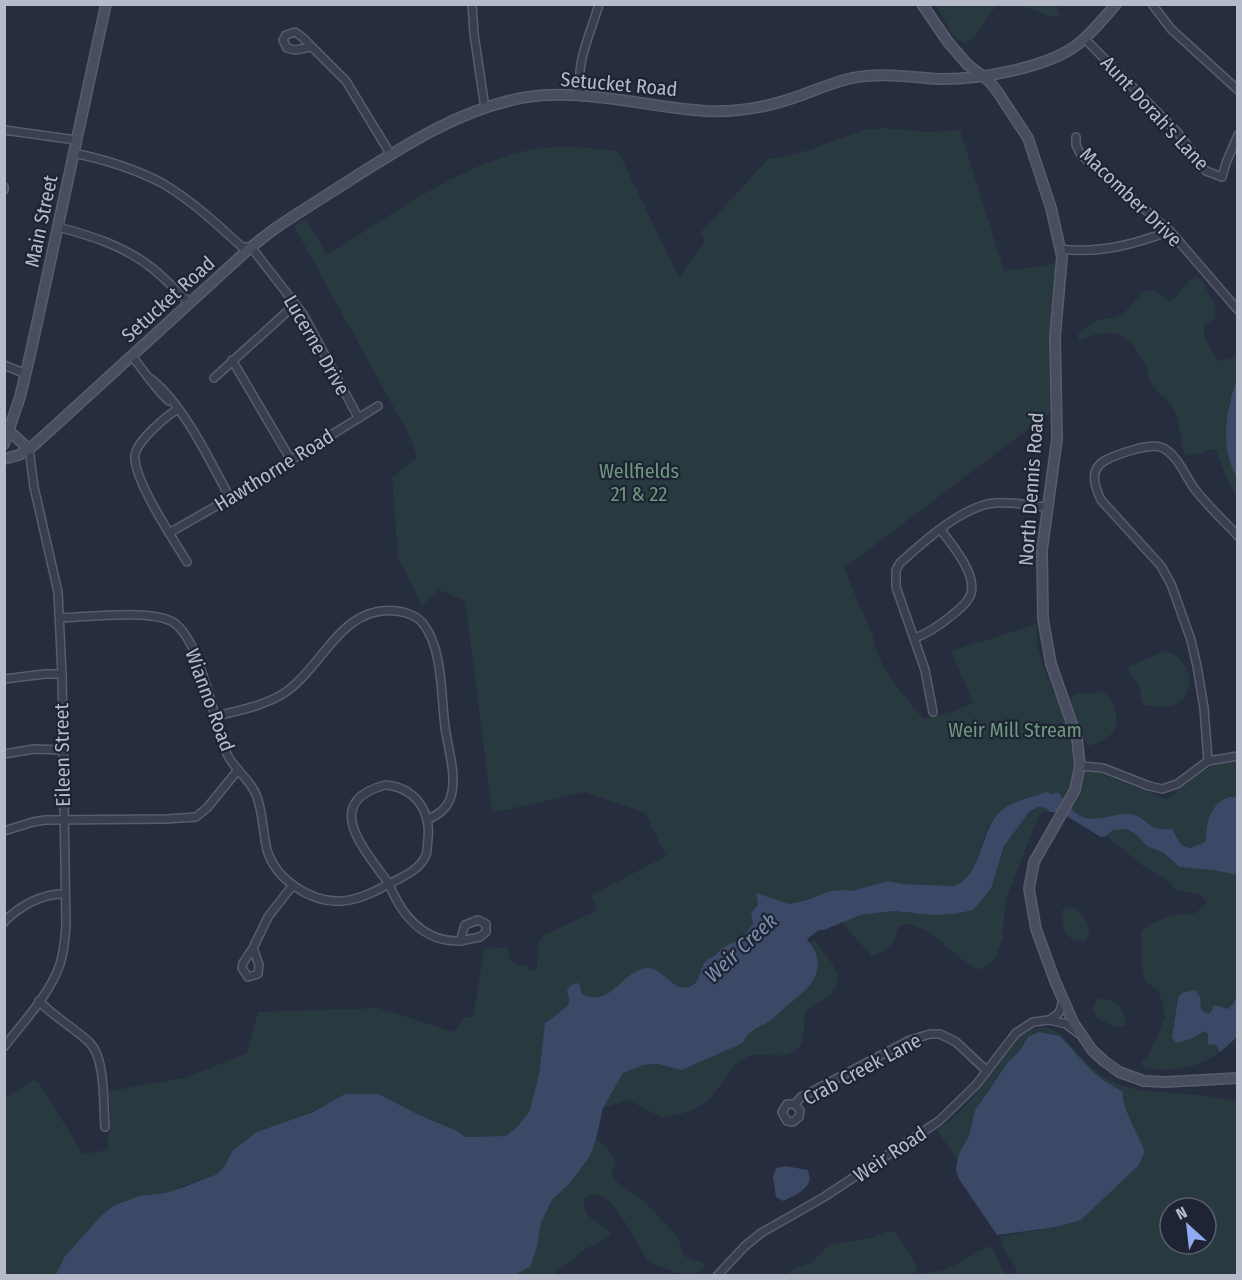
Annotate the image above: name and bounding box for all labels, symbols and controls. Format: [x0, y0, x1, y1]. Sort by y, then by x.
street label: Aunt Dorah's Lane [1096, 51, 1214, 175]
street label: Setucket Road [560, 67, 678, 101]
street label: Macomber Drive [1075, 142, 1187, 252]
street label: Main Street [20, 172, 63, 269]
street label: Setucket Road [116, 251, 220, 347]
street label: Lucerne Drive [279, 291, 355, 399]
street label: North Dennis Road [1014, 411, 1048, 567]
street label: Hawthorne Road [210, 424, 338, 516]
park label: Wellfields 21 & 22 [599, 459, 679, 506]
street label: Wianno Road [180, 645, 240, 755]
street label: Eileen Street [49, 702, 75, 807]
park label: Weir Mill Stream [948, 718, 1082, 742]
water label: Weir Creek [699, 908, 783, 988]
street label: Crab Creek Lane [799, 1028, 925, 1110]
street label: Weir Road [849, 1121, 931, 1187]
north arrow [1158, 1196, 1218, 1256]
text: N [1173, 1202, 1190, 1224]

